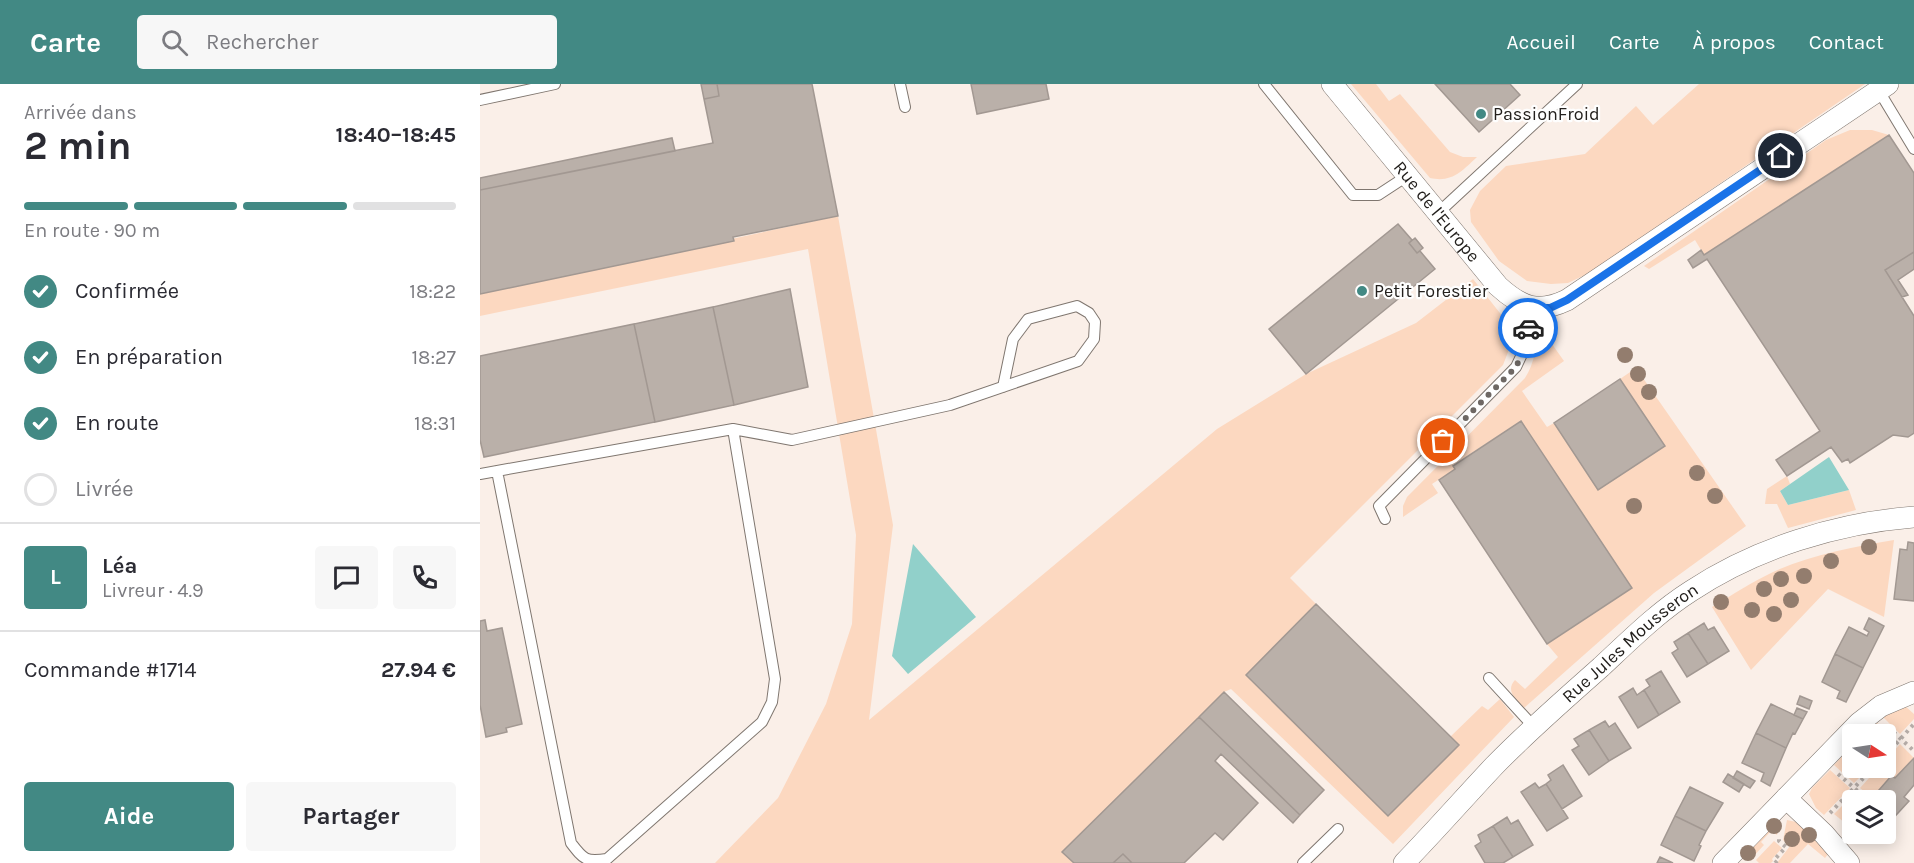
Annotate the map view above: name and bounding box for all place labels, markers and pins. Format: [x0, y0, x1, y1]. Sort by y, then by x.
place label: PassionFroid [1493, 103, 1600, 125]
marker: PassionFroid [1474, 107, 1488, 121]
pin [1755, 130, 1806, 181]
place label: Petit Forestier [1374, 280, 1489, 302]
marker: Petit Forestier [1355, 284, 1369, 298]
pin [1417, 415, 1468, 466]

